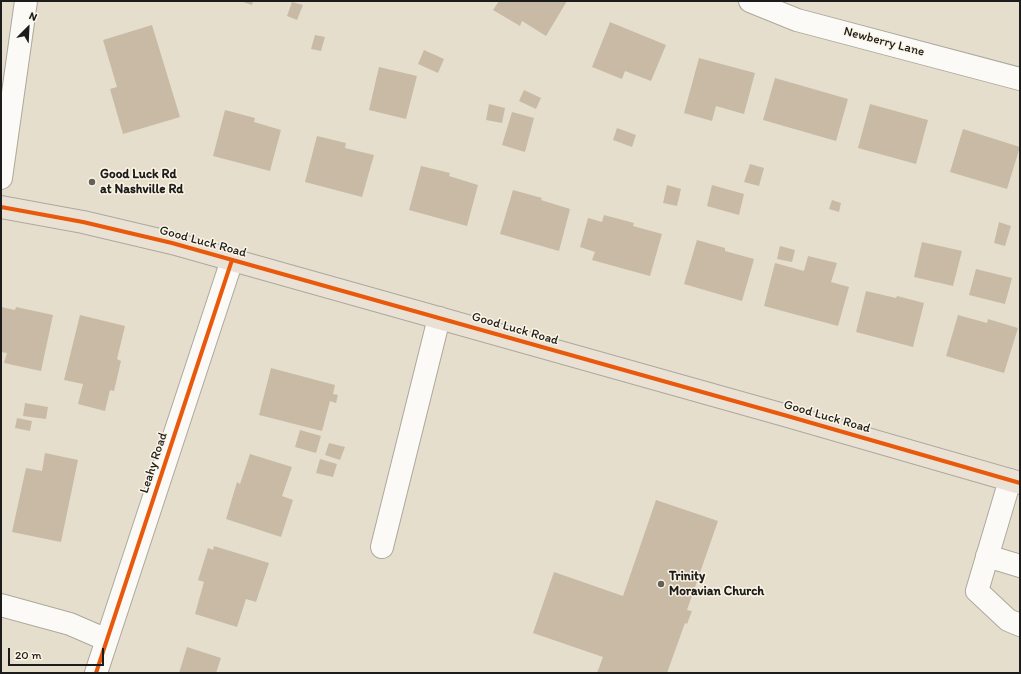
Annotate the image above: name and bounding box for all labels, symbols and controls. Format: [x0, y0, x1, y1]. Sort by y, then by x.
north arrow [8, 8, 48, 48]
text: N [27, 9, 39, 24]
street label: Newberry Lane [842, 24, 926, 60]
place label: Good Luck Rd at Nashville Rd [100, 167, 183, 198]
marker: Good Luck Rd at Nashville Rd [87, 177, 97, 187]
street label: Good Luck Road [158, 223, 248, 261]
street label: Good Luck Road [470, 309, 560, 349]
street label: Good Luck Road [782, 397, 872, 437]
street label: Leahy Road [137, 431, 171, 495]
place label: Trinity Moravian Church [669, 569, 764, 600]
marker: Trinity Moravian Church [656, 579, 666, 589]
scale bar [10, 640, 106, 666]
text: 20 m [15, 648, 42, 662]

